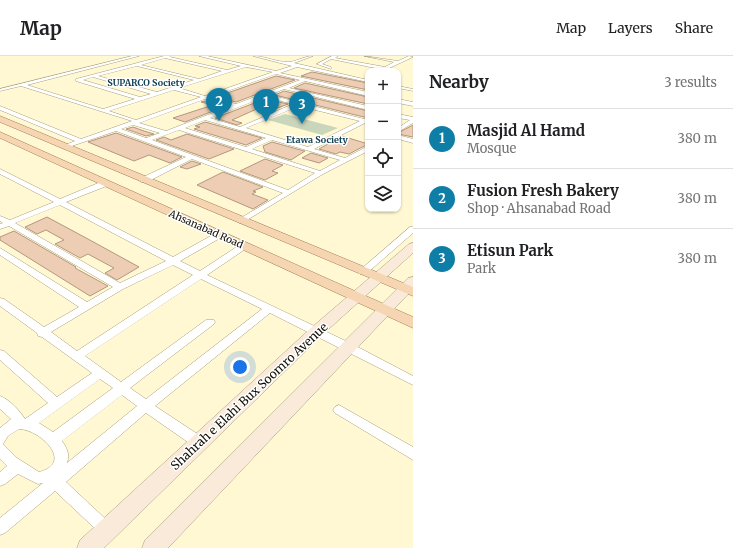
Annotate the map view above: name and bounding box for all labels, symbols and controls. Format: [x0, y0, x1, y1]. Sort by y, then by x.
text: Map [20, 16, 62, 40]
text: Map [556, 19, 586, 37]
text: Layers [608, 19, 653, 37]
text: Share [675, 19, 713, 37]
map controls [365, 68, 401, 212]
button: + [365, 68, 401, 104]
text: Nearby [429, 71, 489, 93]
text: 3 results [664, 74, 717, 91]
district label: SUPARCO Society [107, 77, 185, 88]
pin: 2 [206, 88, 232, 121]
pin: 1 [253, 89, 279, 122]
pin: 3 [289, 91, 315, 124]
button: − [365, 104, 401, 140]
text: Masjid Al Hamd [467, 121, 585, 140]
text: 1 [439, 130, 445, 147]
text: 380 m [678, 130, 717, 147]
district label: Etawa Society [286, 134, 349, 145]
button: locate [365, 140, 401, 176]
text: Mosque [467, 140, 516, 157]
button: layers [365, 176, 401, 212]
text: Fusion Fresh Bakery [467, 181, 619, 200]
text: 2 [438, 190, 446, 207]
text: 380 m [678, 190, 717, 207]
text: Shop · Ahsanabad Road [467, 200, 611, 217]
street label: Ahsanabad Road [166, 206, 245, 251]
text: Etisun Park [467, 241, 553, 260]
text: 3 [438, 250, 446, 267]
text: 380 m [678, 250, 717, 267]
text: Park [467, 260, 496, 277]
street label: Shahrah e Elahi Bux Soomro Avenue [167, 319, 331, 473]
your location [230, 357, 250, 377]

